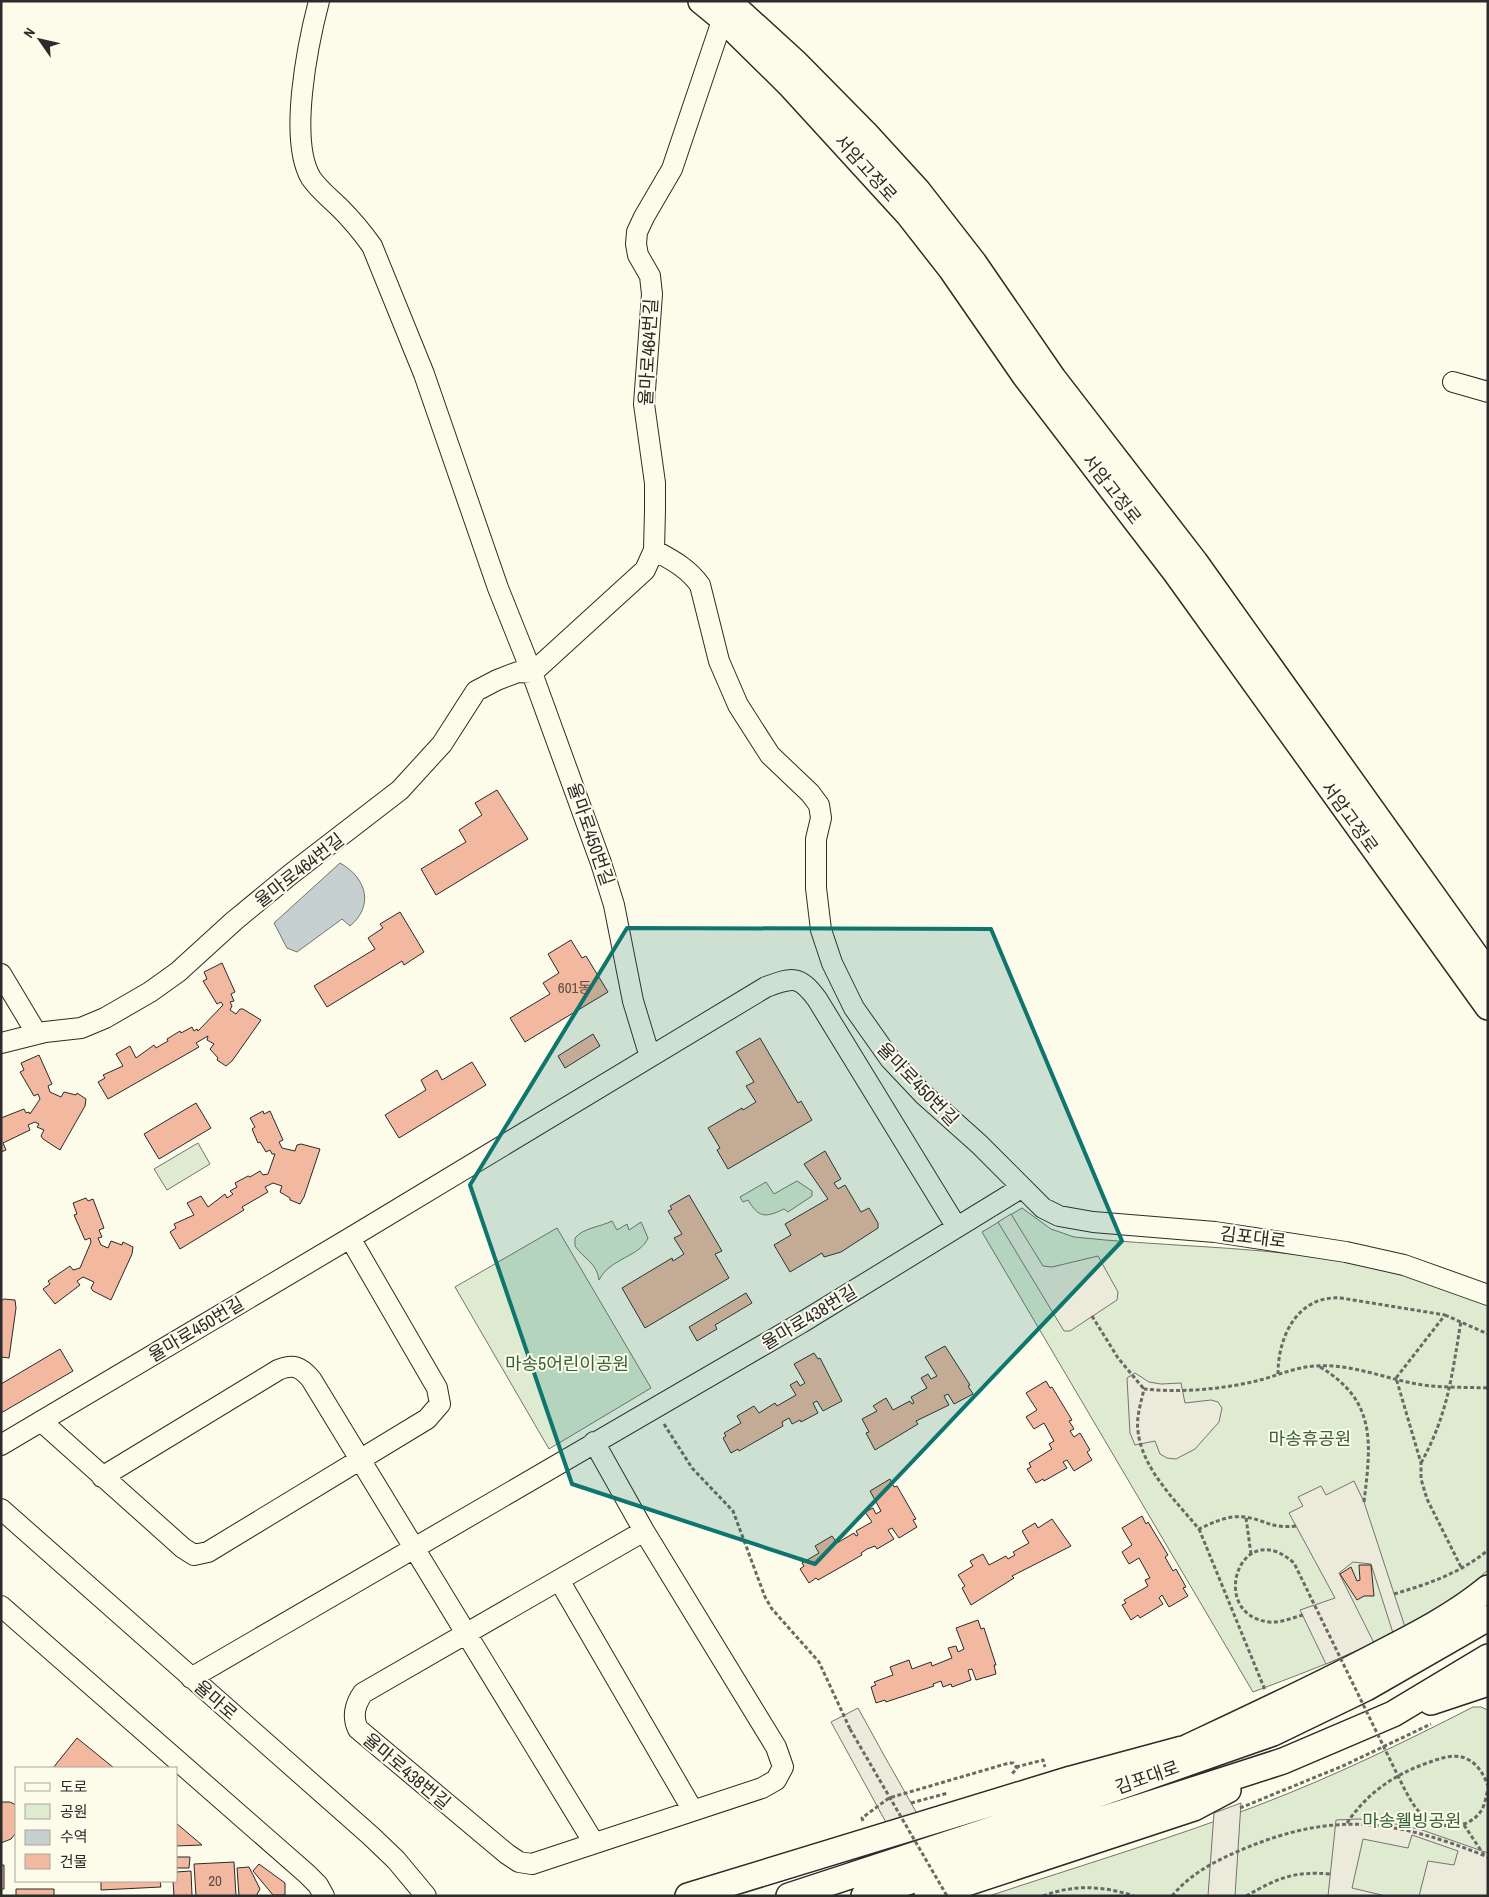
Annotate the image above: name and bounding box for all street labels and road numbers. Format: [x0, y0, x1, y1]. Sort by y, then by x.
street label: 서암고정로 [829, 129, 903, 207]
street label: 율마로464번길 [633, 298, 663, 406]
street label: 서암고정로 [1077, 449, 1147, 529]
street label: 서암고정로 [1316, 776, 1384, 858]
street label: 율마로450번길 [562, 779, 620, 889]
street label: 율마로464번길 [249, 827, 349, 913]
street label: 율마로450번길 [872, 1037, 964, 1131]
street label: 김포대로 [1219, 1221, 1287, 1253]
street label: 율마로438번길 [757, 1279, 861, 1355]
street label: 율마로450번길 [144, 1291, 248, 1367]
street label: 율마로 [189, 1674, 243, 1726]
street label: 율마로438번길 [358, 1727, 456, 1815]
street label: 김포대로 [1112, 1754, 1182, 1800]

